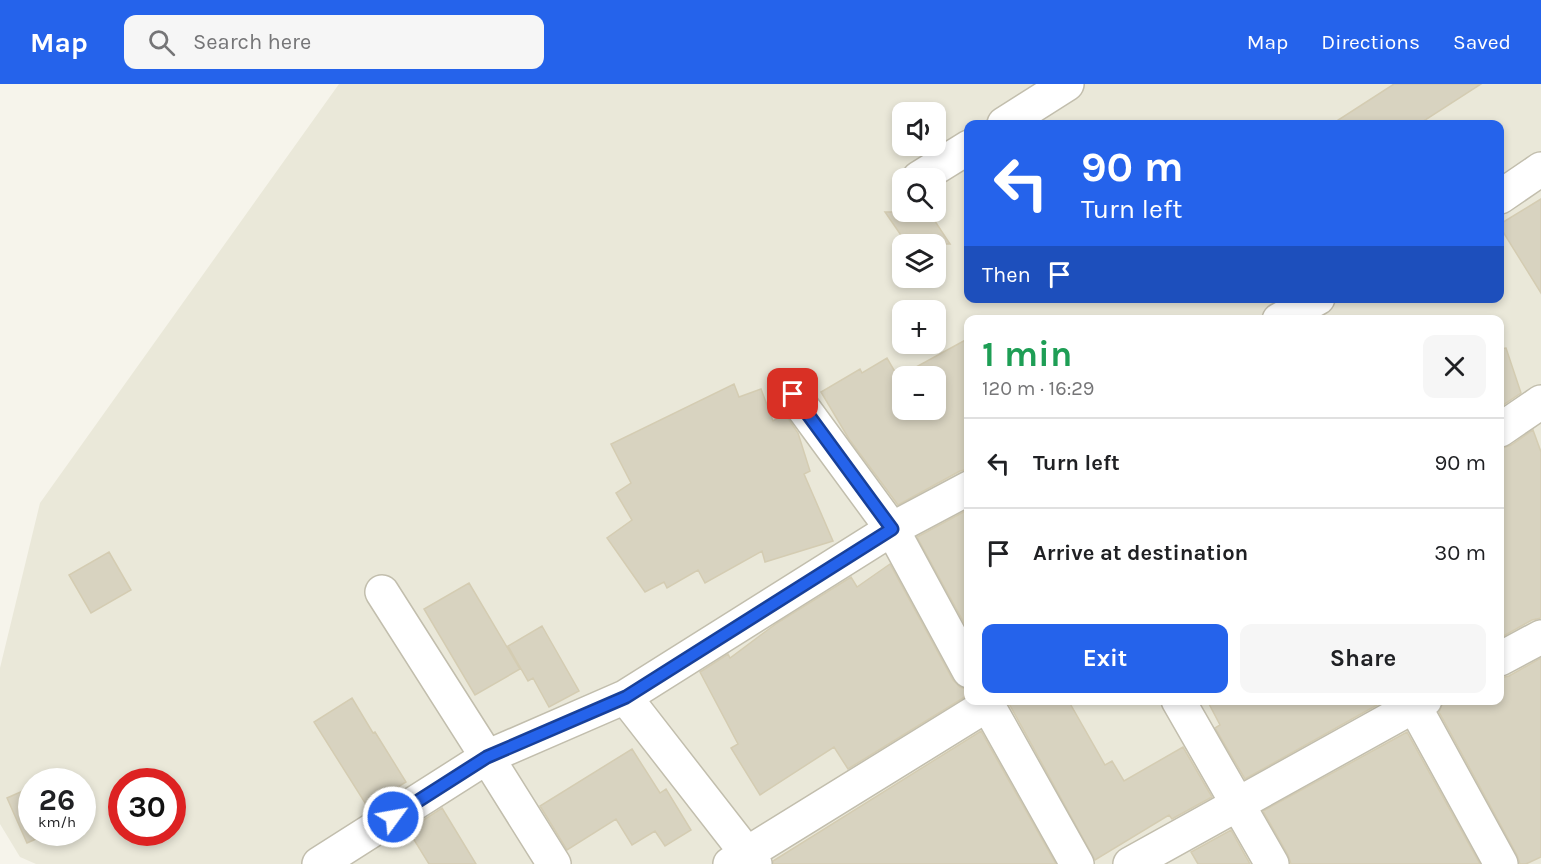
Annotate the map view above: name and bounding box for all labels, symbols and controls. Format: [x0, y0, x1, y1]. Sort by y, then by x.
search box [124, 15, 544, 69]
text: Map [30, 26, 88, 59]
icon: search [145, 26, 178, 59]
text: Search here [193, 29, 311, 55]
text: Map [1247, 30, 1288, 54]
text: Directions [1321, 30, 1420, 54]
text: Saved [1453, 30, 1511, 54]
map controls [892, 102, 946, 420]
button: sound [892, 102, 946, 156]
text: 90 m [1081, 142, 1184, 192]
icon: left [982, 144, 1060, 222]
button: search [892, 168, 946, 222]
text: Turn left [1081, 193, 1182, 225]
button: layers [892, 234, 946, 288]
icon: arrive [1043, 258, 1076, 291]
text: Then [982, 262, 1031, 288]
button: + [892, 300, 946, 354]
text: 1 min [982, 333, 1072, 375]
button: close [1423, 335, 1486, 398]
button: − [892, 366, 946, 420]
pin [767, 368, 818, 419]
icon: arrive [776, 377, 809, 410]
text: 120 m · 16:29 [982, 377, 1094, 400]
icon: left [982, 447, 1015, 480]
text: Turn left [1033, 450, 1120, 476]
text: 90 m [1434, 450, 1486, 476]
icon: arrive [982, 537, 1015, 570]
text: Arrive at destination [1033, 540, 1248, 566]
text: 30 m [1434, 540, 1486, 566]
button: Exit [982, 624, 1228, 693]
button: Share [1240, 624, 1486, 693]
speed limit sign: 30 [108, 768, 186, 846]
text: 26 [39, 782, 75, 818]
position arrow [361, 785, 425, 849]
text: km/h [38, 813, 76, 831]

